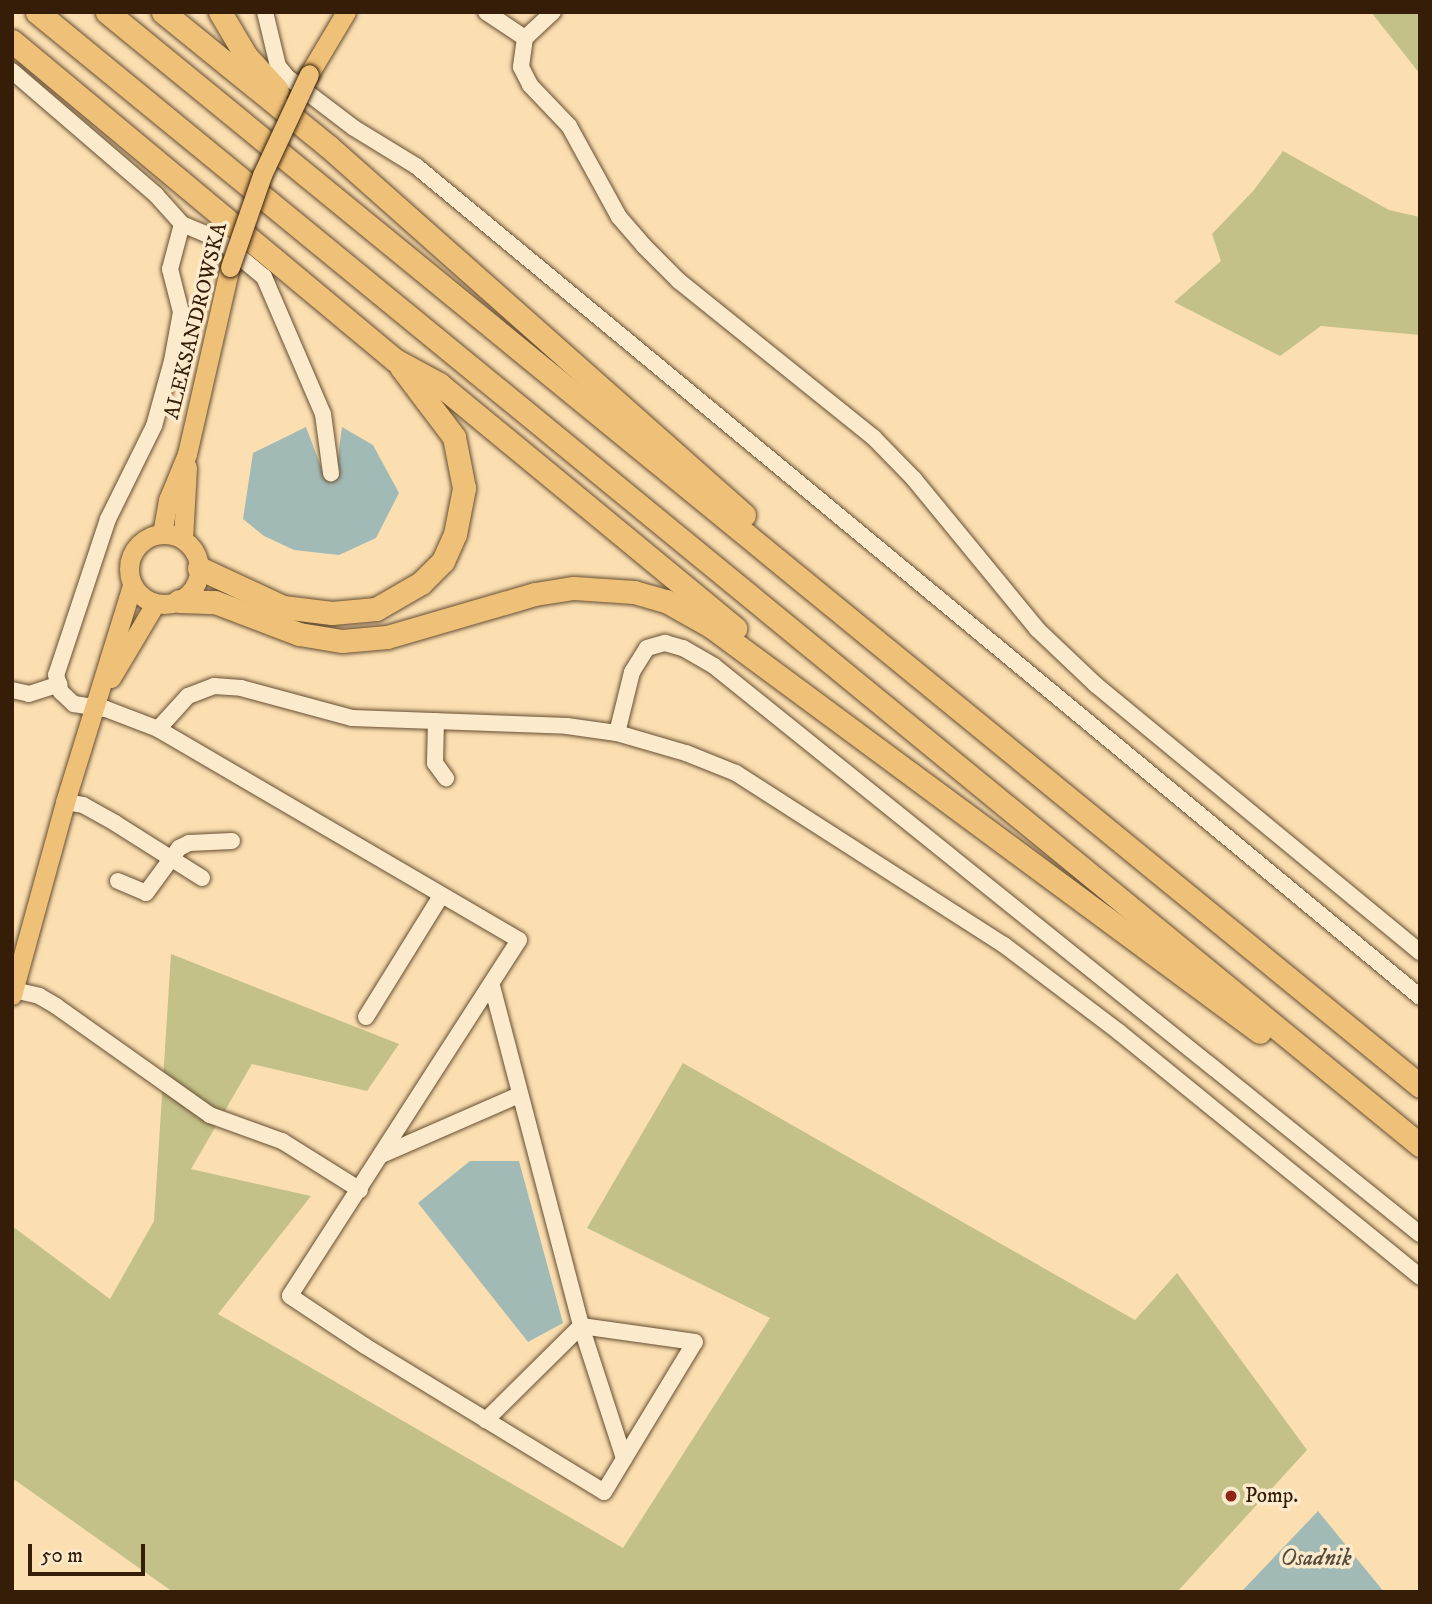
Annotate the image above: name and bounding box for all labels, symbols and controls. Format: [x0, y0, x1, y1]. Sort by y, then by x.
street label: ALEKSANDROWSKA [159, 220, 233, 422]
place label: Pomp. [1245, 1483, 1298, 1509]
marker: Pomp. [1223, 1488, 1239, 1504]
scale bar [32, 1530, 149, 1574]
text: 50 m [41, 1543, 83, 1569]
water label: Osadnik [1280, 1545, 1352, 1573]

